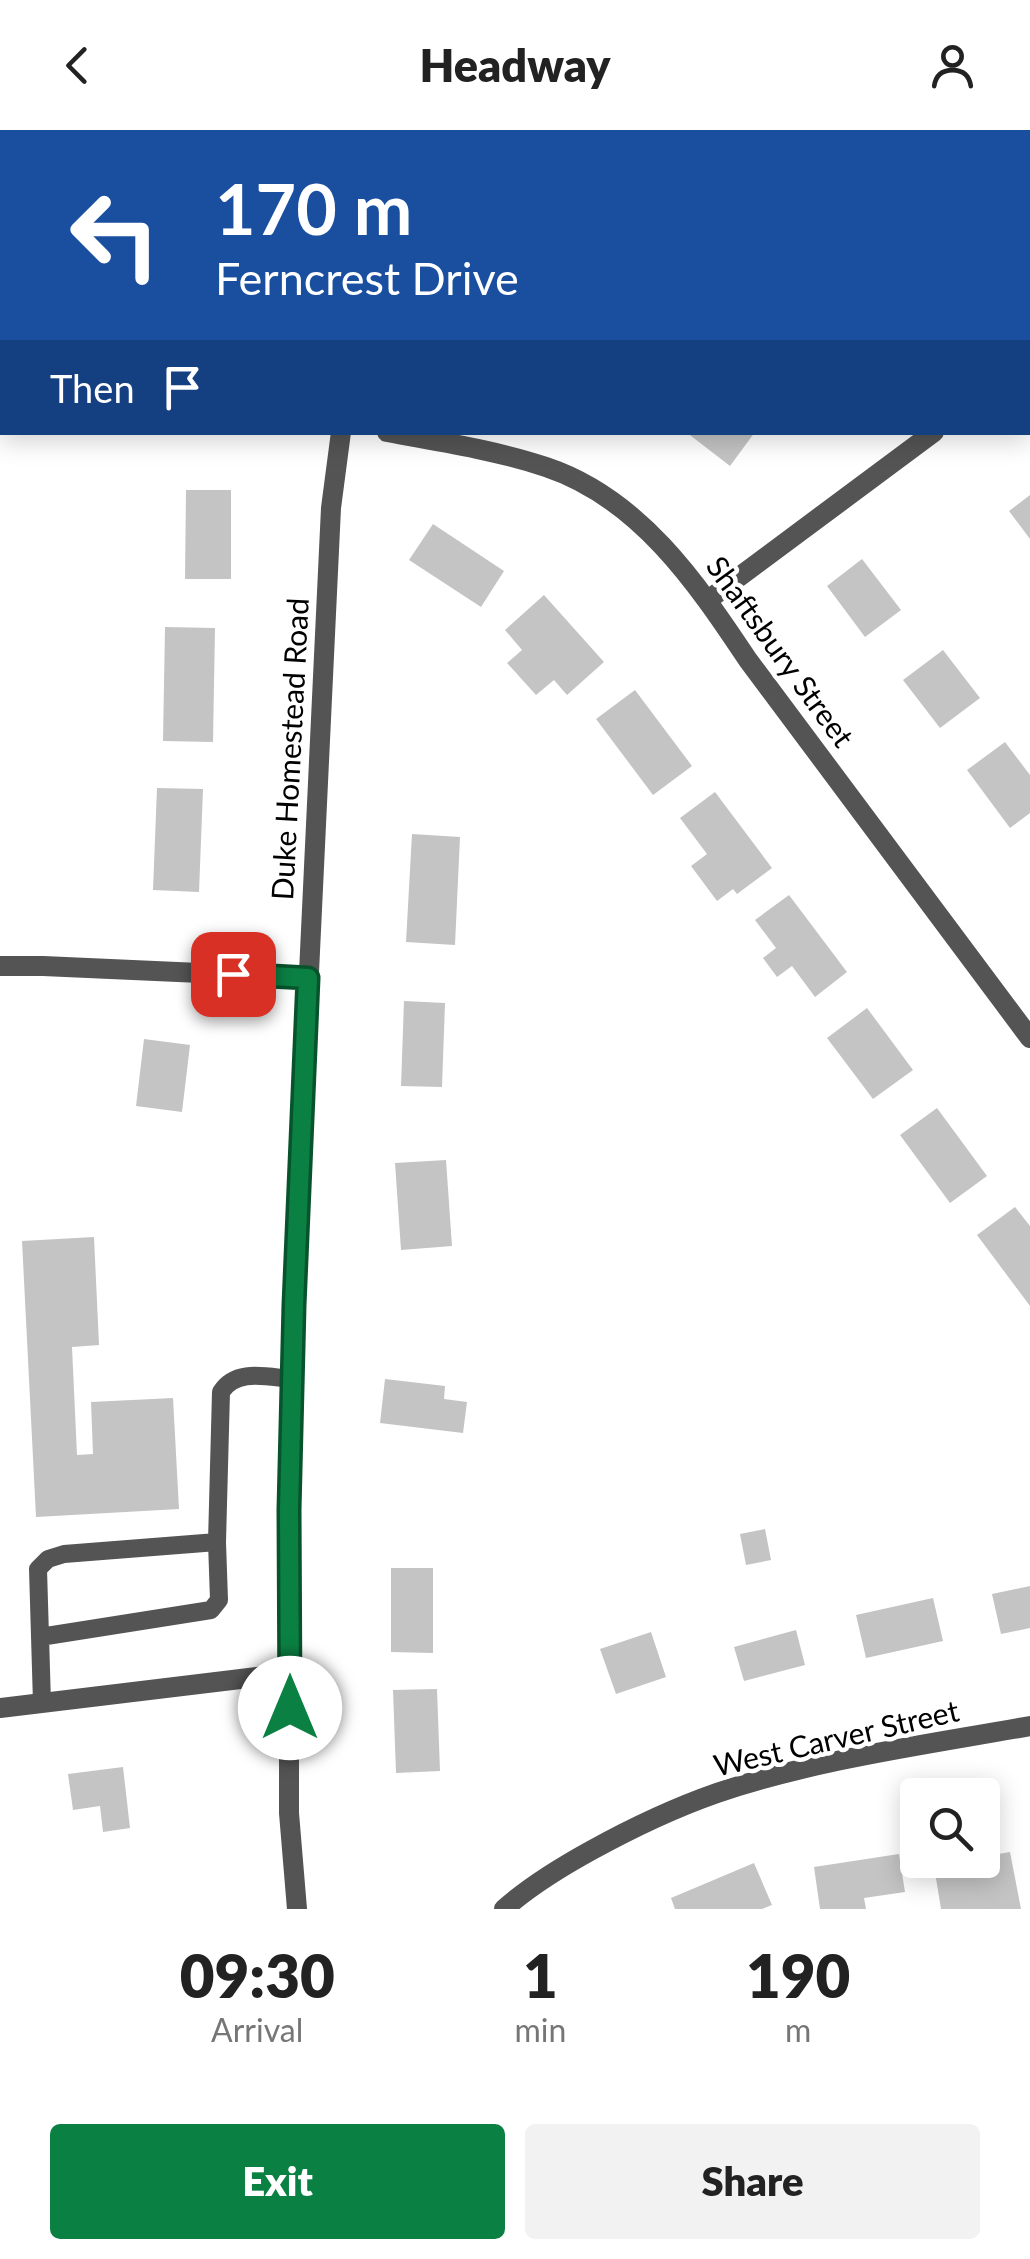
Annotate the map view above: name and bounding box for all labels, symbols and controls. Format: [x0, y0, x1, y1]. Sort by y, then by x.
icon: back [50, 38, 105, 93]
text: Headway [420, 38, 610, 92]
icon: person [925, 38, 980, 93]
text: 170 m [215, 166, 412, 250]
icon: left [50, 170, 180, 300]
text: Ferncrest Drive [215, 251, 519, 305]
icon: arrive [155, 360, 210, 415]
text: Then [50, 365, 135, 411]
street label: Shaftsbury Street [700, 549, 862, 754]
street label: Duke Homestead Road [263, 597, 315, 901]
pin [191, 932, 276, 1017]
icon: arrive [206, 947, 261, 1002]
position arrow [238, 1656, 342, 1760]
street label: West Carver Street [710, 1691, 962, 1783]
map controls [900, 1778, 1000, 1878]
button: search [900, 1778, 1000, 1878]
text: 09:30 [180, 1939, 335, 2011]
text: 1 [523, 1939, 558, 2011]
text: 190 [746, 1939, 850, 2011]
text: Arrival [211, 2010, 303, 2049]
text: min [514, 2010, 566, 2049]
text: m [785, 2010, 811, 2049]
button: Exit [50, 2124, 505, 2239]
button: Share [525, 2124, 980, 2239]

